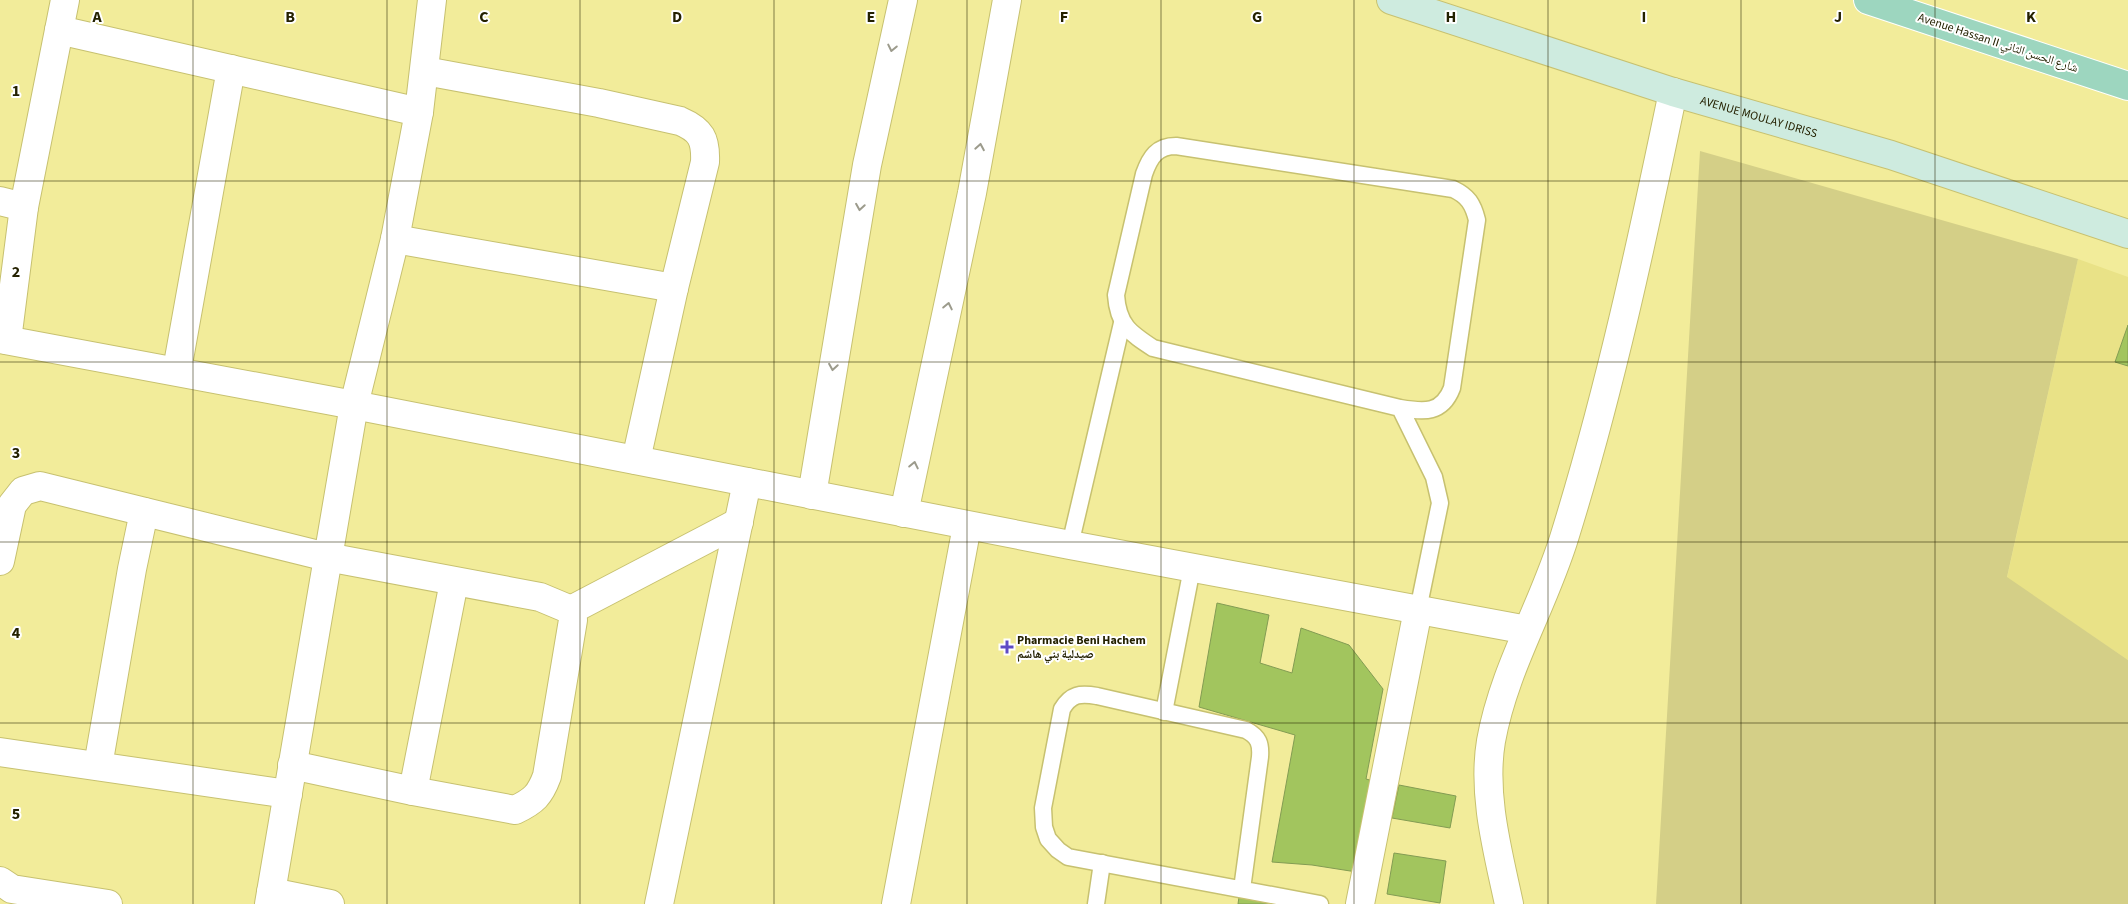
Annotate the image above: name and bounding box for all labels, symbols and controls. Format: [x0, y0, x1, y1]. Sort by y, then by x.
text: A [91, 6, 102, 28]
text: B [285, 6, 295, 28]
text: C [479, 6, 489, 28]
text: D [672, 6, 682, 28]
text: E [867, 6, 875, 28]
text: F [1060, 6, 1068, 28]
text: G [1252, 6, 1262, 28]
text: H [1446, 6, 1456, 28]
text: I [1642, 6, 1646, 28]
text: J [1834, 6, 1842, 28]
text: K [2026, 6, 2036, 28]
street label: Avenue Hassan II شارع الحسن الثاني [1915, 9, 2080, 78]
one-way arrow [887, 43, 898, 52]
text: 1 [12, 80, 20, 102]
street label: AVENUE MOULAY IDRISS [1698, 92, 1819, 142]
one-way arrow [974, 143, 985, 151]
one-way arrow [855, 202, 865, 211]
text: 2 [12, 261, 20, 283]
one-way arrow [942, 302, 953, 311]
one-way arrow [829, 363, 839, 372]
text: 3 [12, 442, 20, 464]
one-way arrow [908, 461, 919, 470]
text: 4 [12, 622, 21, 644]
place label: Pharmacie Beni Hachem صيدلية بني هاشم [1017, 632, 1146, 663]
marker: Pharmacie Beni Hachem صيدلية بني هاشم [1001, 641, 1013, 653]
text: 5 [12, 803, 20, 825]

